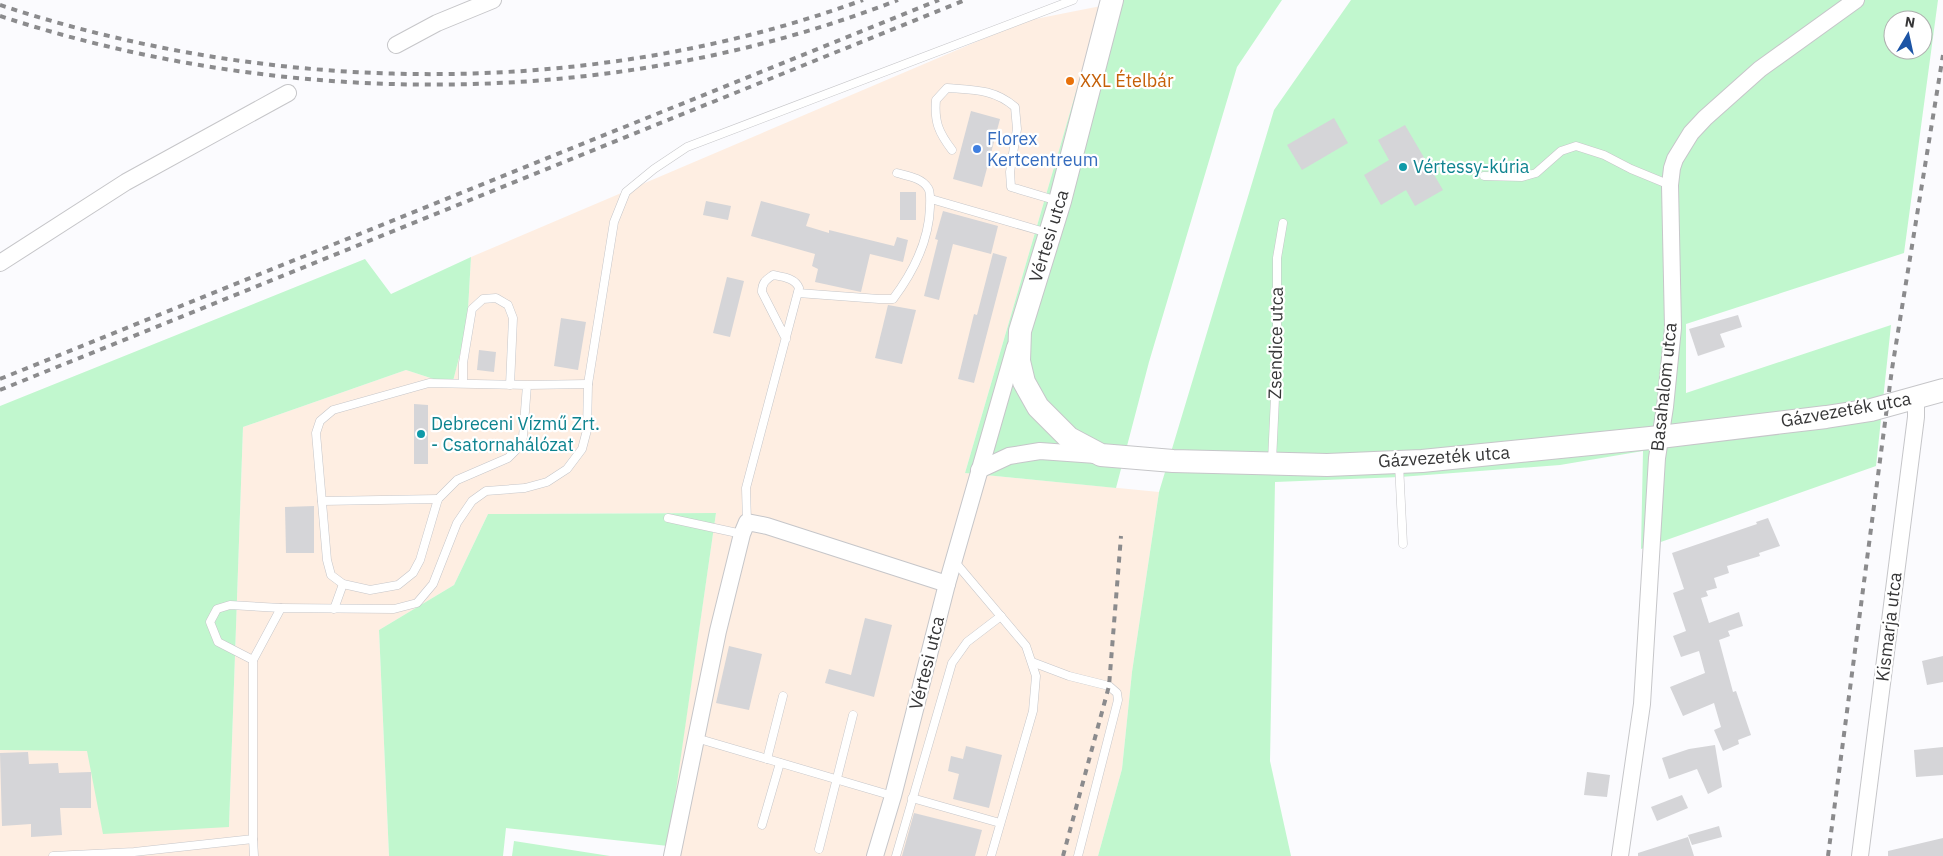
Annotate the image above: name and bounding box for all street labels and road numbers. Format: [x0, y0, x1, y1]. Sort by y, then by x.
street label: Vértesi utca [1024, 186, 1074, 285]
street label: Zsendice utca [1263, 286, 1288, 399]
street label: Basahalom utca [1645, 321, 1682, 453]
street label: Gázvezeték utca [1779, 387, 1913, 432]
street label: Gázvezeték utca [1377, 440, 1511, 473]
street label: Kismarja utca [1870, 571, 1907, 683]
street label: Vértesi utca [904, 613, 949, 712]

